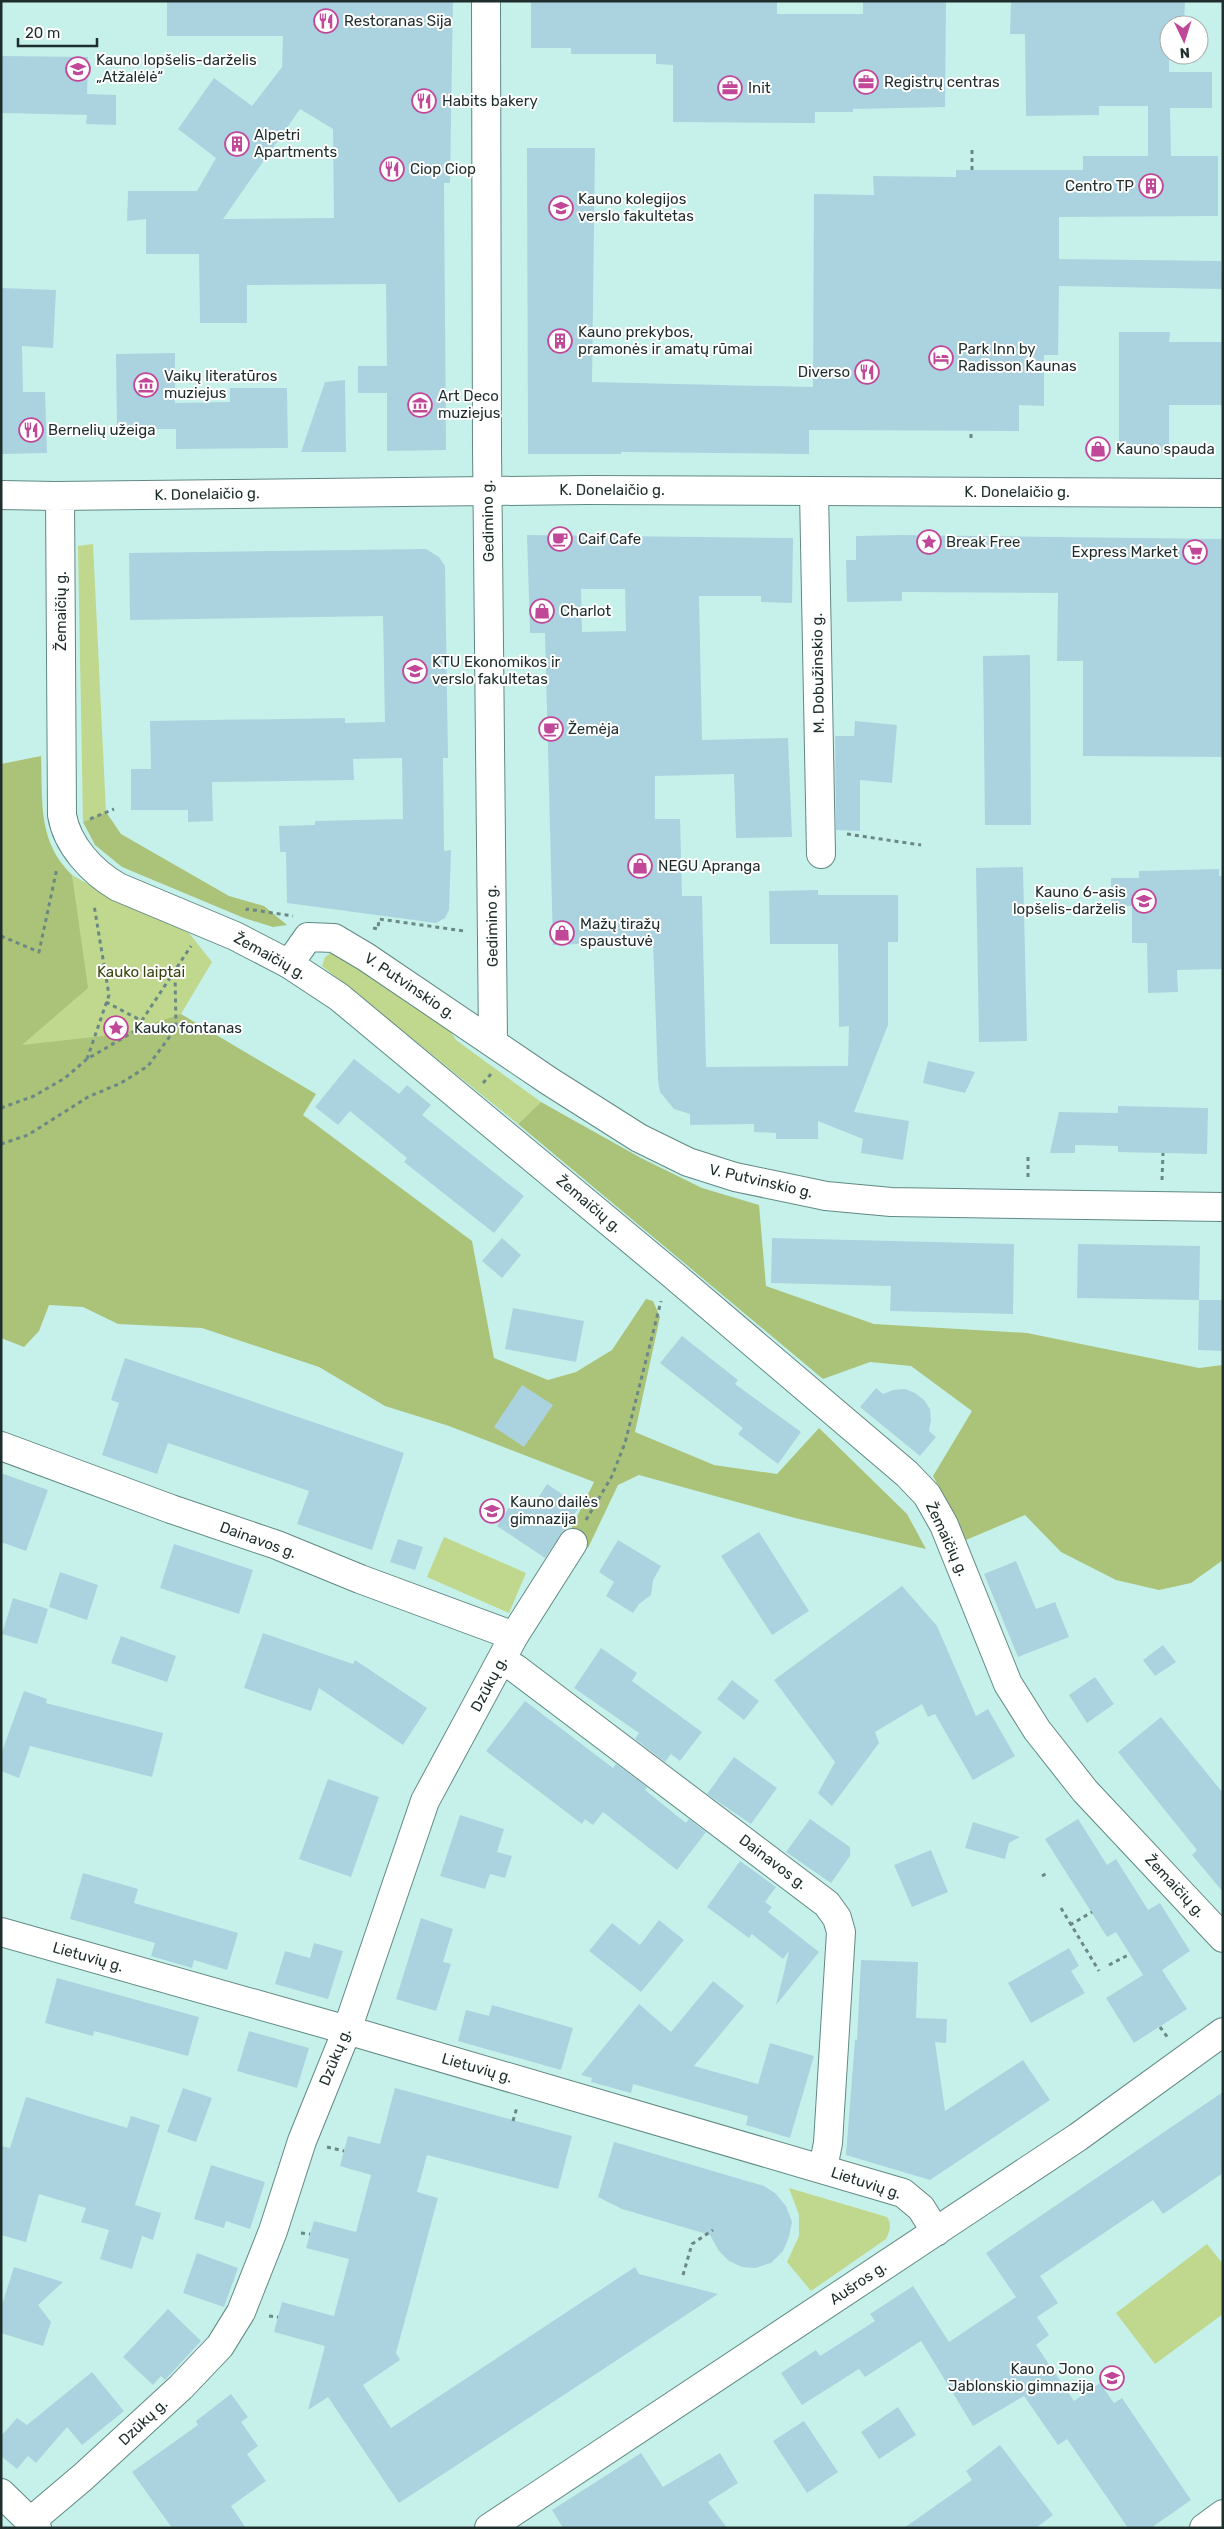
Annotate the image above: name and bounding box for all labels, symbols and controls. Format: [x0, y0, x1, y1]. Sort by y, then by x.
restaurant icon: Restoranas Sija [313, 8, 339, 34]
place label: Restoranas Sija [344, 12, 452, 30]
scale bar [18, 15, 96, 47]
north arrow [1159, 15, 1209, 65]
text: 20 m [25, 24, 60, 42]
text: N [1179, 44, 1190, 61]
place label: Kauno lopšelis-darželis „Atžalėlė“ [96, 51, 257, 86]
school or university icon: Kauno lopšelis-darželis „Atžalėlė“ [65, 56, 91, 82]
office icon: Registrų centras [853, 69, 879, 95]
place label: Registrų centras [884, 73, 1000, 91]
office icon: Init [717, 75, 743, 101]
place label: Init [748, 79, 771, 97]
restaurant icon: Habits bakery [411, 88, 437, 114]
place label: Habits bakery [442, 92, 538, 110]
place label: Alpetri Apartments [254, 126, 337, 161]
building icon: Alpetri Apartments [224, 131, 250, 157]
restaurant icon: Ciop Ciop [379, 156, 405, 182]
place label: Ciop Ciop [410, 160, 476, 178]
building icon: Centro TP [1138, 173, 1164, 199]
place label: Centro TP [1065, 177, 1134, 195]
place label: Kauno kolegijos verslo fakultetas [578, 190, 694, 225]
school or university icon: Kauno kolegijos verslo fakultetas [548, 195, 574, 221]
place label: Kauno prekybos, pramonės ir amatų rūmai [578, 323, 753, 358]
building icon: Kauno prekybos, pramonės ir amatų rūmai [547, 328, 573, 354]
place label: Park Inn by Radisson Kaunas [958, 340, 1077, 375]
hotel icon: Park Inn by Radisson Kaunas [928, 345, 954, 371]
restaurant icon: Diverso [854, 359, 880, 385]
place label: Diverso [798, 363, 850, 381]
place label: Vaikų literatūros muziejus [164, 367, 278, 402]
museum icon: Vaikų literatūros muziejus [133, 372, 159, 398]
place label: Art Deco muziejus [438, 387, 501, 422]
museum icon: Art Deco muziejus [407, 392, 433, 418]
restaurant icon: Bernelių užeiga [18, 417, 44, 443]
place label: Bernelių užeiga [48, 421, 155, 439]
shop icon: Kauno spauda [1085, 436, 1111, 462]
place label: Kauno spauda [1116, 440, 1215, 458]
street label: Gedimino g. [478, 480, 498, 562]
street label: K. Donelaičio g. [559, 481, 665, 499]
street label: K. Donelaičio g. [964, 483, 1070, 501]
street label: K. Donelaičio g. [154, 484, 260, 504]
cafe icon: Caif Cafe [547, 526, 573, 552]
place icon: Break Free [916, 529, 942, 555]
place label: Caif Cafe [578, 530, 641, 548]
place label: Break Free [946, 533, 1020, 551]
supermarket icon: Express Market [1182, 539, 1208, 565]
place label: Express Market [1071, 543, 1178, 561]
street label: Žemaičių g. [52, 571, 70, 651]
shop icon: Charlot [529, 598, 555, 624]
place label: Charlot [560, 602, 611, 620]
street label: M. Dobužinskio g. [808, 613, 828, 733]
place label: KTU Ekonomikos ir verslo fakultetas [432, 653, 561, 688]
school or university icon: KTU Ekonomikos ir verslo fakultetas [402, 658, 428, 684]
cafe icon: Žemėja [538, 716, 564, 742]
place label: Žemėja [568, 720, 619, 738]
shop icon: NEGU Apranga [627, 853, 653, 879]
place label: NEGU Apranga [658, 857, 761, 875]
place label: Kauno 6-asis lopšelis-darželis [1013, 883, 1126, 918]
street label: Gedimino g. [482, 885, 502, 967]
school or university icon: Kauno 6-asis lopšelis-darželis [1131, 888, 1157, 914]
place label: Mažų tiražų spaustuvė [580, 915, 660, 950]
shop icon: Mažų tiražų spaustuvė [549, 920, 575, 946]
street label: Žemaičių g. [231, 929, 309, 983]
street label: V. Putvinskio g. [361, 949, 459, 1023]
park label: Kauko laiptai [97, 963, 185, 981]
place icon: Kauko fontanas [103, 1015, 129, 1041]
place label: Kauko fontanas [134, 1019, 242, 1037]
street label: V. Putvinskio g. [707, 1160, 815, 1202]
street label: Žemaičių g. [553, 1171, 625, 1237]
place label: Kauno dailės gimnazija [510, 1493, 598, 1528]
school or university icon: Kauno dailės gimnazija [479, 1498, 505, 1524]
street label: Žemaičių g. [922, 1499, 972, 1579]
street label: Dainavos g. [217, 1518, 299, 1562]
street label: Dzūkų g. [467, 1653, 511, 1715]
street label: Dainavos g. [736, 1831, 810, 1893]
street label: Žemaičių g. [1141, 1851, 1209, 1921]
street label: Lietuvių g. [51, 1938, 125, 1976]
street label: Dzūkų g. [315, 2026, 355, 2088]
street label: Lietuvių g. [440, 2049, 514, 2087]
street label: Lietuvių g. [829, 2163, 903, 2203]
street label: Aušros g. [826, 2257, 890, 2309]
place label: Kauno Jono Jablonskio gimnazija [948, 2360, 1094, 2395]
school or university icon: Kauno Jono Jablonskio gimnazija [1099, 2365, 1125, 2391]
street label: Dzūkų g. [115, 2395, 171, 2449]

